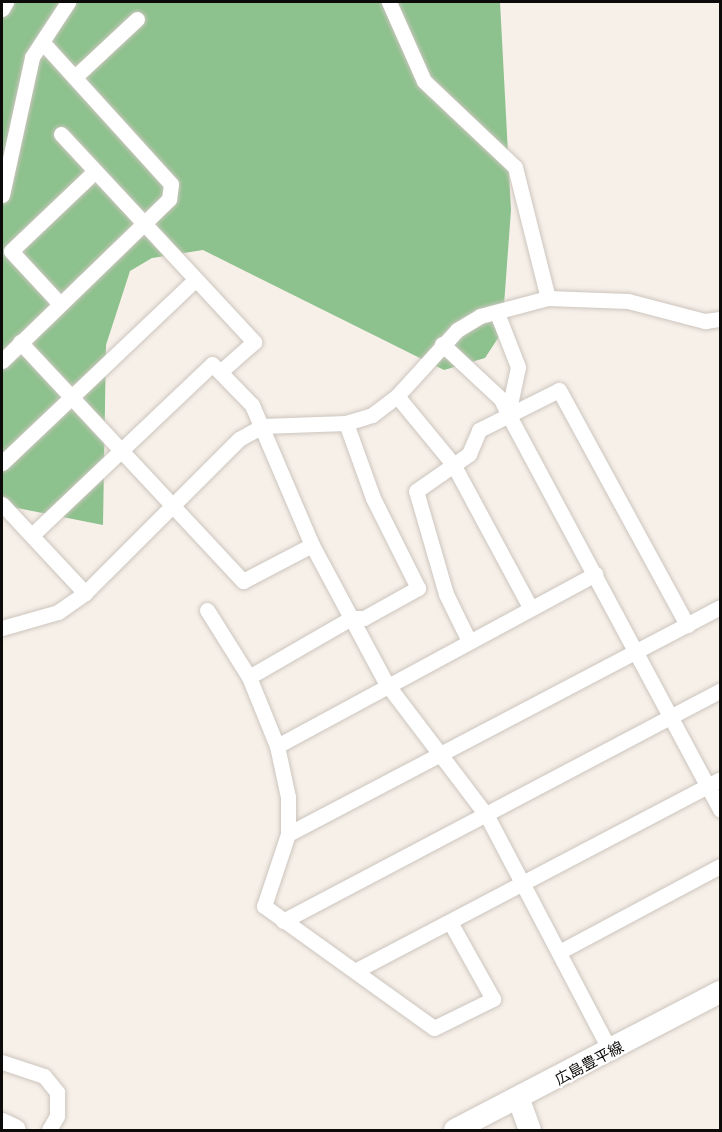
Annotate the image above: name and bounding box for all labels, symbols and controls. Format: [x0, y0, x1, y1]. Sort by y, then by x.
street label: 広島豊平線 [552, 1037, 626, 1089]

